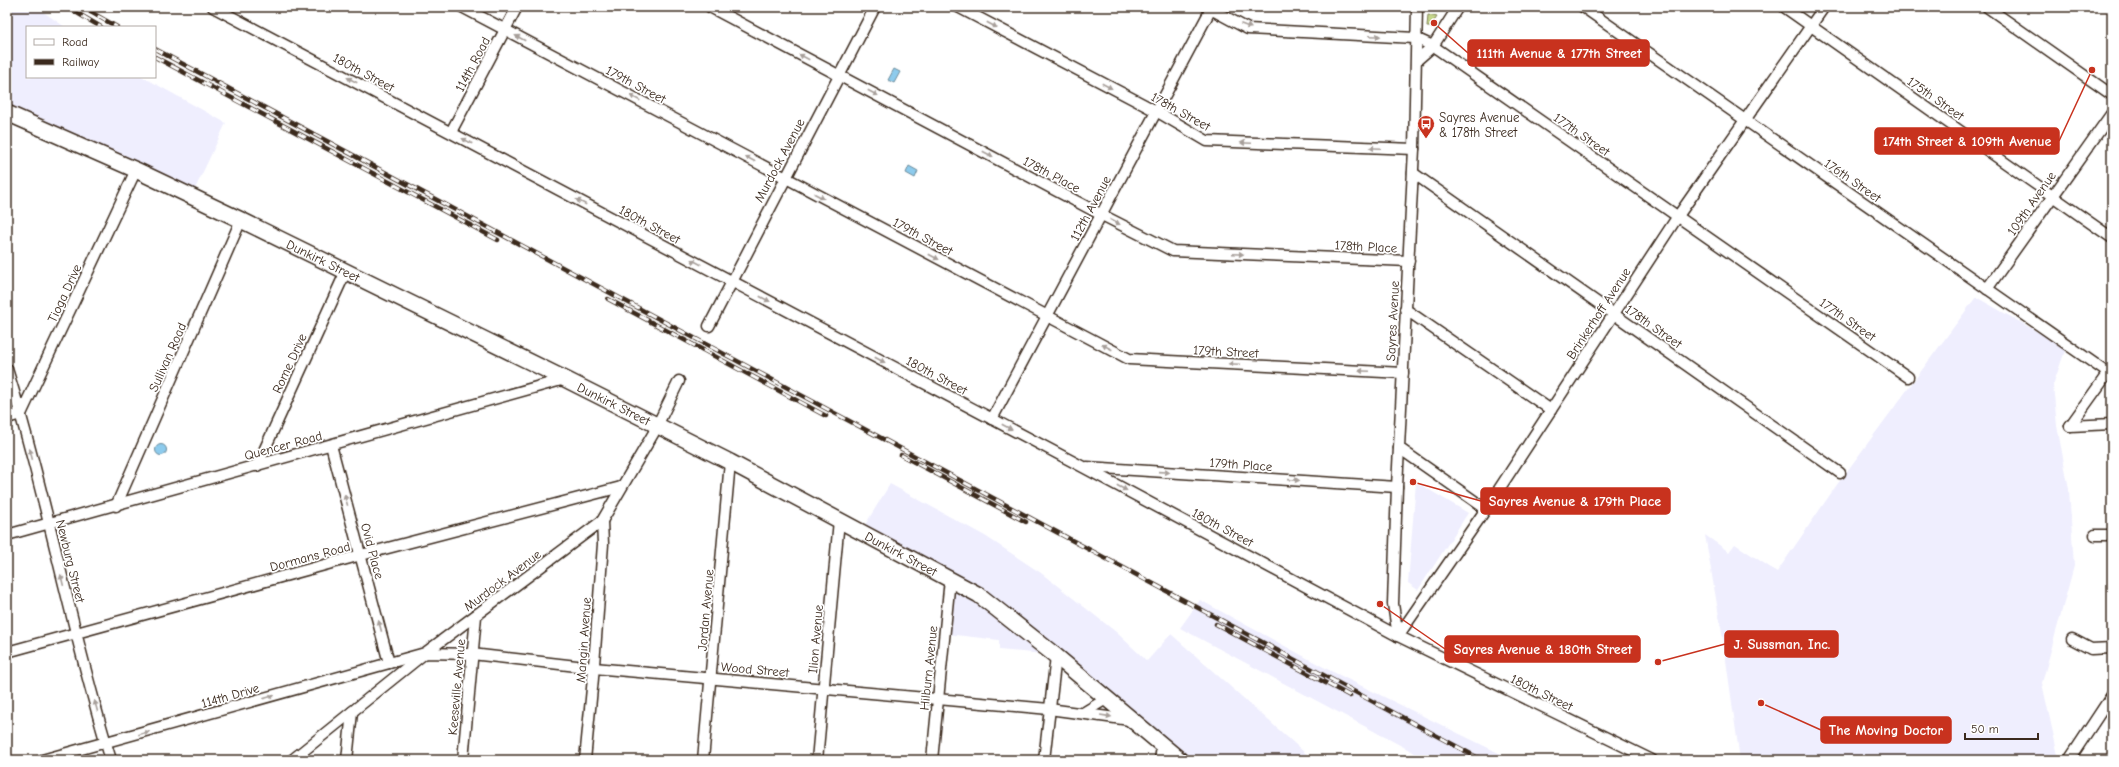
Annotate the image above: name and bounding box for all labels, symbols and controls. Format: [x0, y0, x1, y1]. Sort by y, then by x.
one-way arrow [987, 22, 998, 28]
one-way arrow [1240, 24, 1252, 30]
legend [26, 26, 156, 78]
one-way arrow [1369, 33, 1382, 39]
street label: 114th Road [452, 34, 493, 94]
one-way arrow [514, 34, 526, 41]
text: Road [62, 35, 88, 49]
callout: 111th Avenue & 177th Street [1468, 40, 1649, 66]
text: 111th Avenue & 177th Street [1476, 45, 1642, 62]
street label: 180th Street [331, 50, 398, 95]
one-way arrow [799, 53, 810, 60]
text: Railway [62, 55, 100, 69]
street label: 179th Street [603, 62, 669, 107]
street label: 175th Street [1904, 73, 1968, 124]
one-way arrow [346, 77, 357, 83]
one-way arrow [1102, 83, 1113, 89]
street label: 178th Street [1148, 89, 1214, 134]
one-way arrow [867, 90, 879, 97]
one-way arrow [629, 95, 641, 102]
place label: Sayres Avenue & 178th Street [1439, 110, 1520, 140]
street label: 177th Street [1551, 110, 1614, 160]
bus stop icon: Sayres Avenue & 178th Street [1416, 114, 1436, 139]
street label: Murdock Avenue [751, 115, 808, 205]
callout: 174th Street & 109th Avenue [1875, 128, 2059, 154]
text: 174th Street & 109th Avenue [1883, 133, 2051, 150]
one-way arrow [461, 138, 472, 144]
one-way arrow [1239, 140, 1252, 146]
one-way arrow [1368, 145, 1381, 151]
one-way arrow [982, 151, 994, 158]
street label: 178th Place [1021, 153, 1083, 196]
street label: 176th Street [1821, 155, 1885, 206]
one-way arrow [744, 156, 756, 163]
street label: 109th Avenue [2004, 168, 2059, 238]
street label: 112th Avenue [1067, 173, 1114, 243]
one-way arrow [813, 193, 825, 199]
one-way arrow [576, 198, 587, 205]
street label: 180th Street [617, 202, 684, 247]
street label: 179th Street [890, 214, 956, 259]
one-way arrow [1110, 219, 1121, 225]
street label: Dunkirk Street [284, 237, 363, 286]
street label: 178th Place [1334, 237, 1398, 256]
one-way arrow [1232, 250, 1244, 257]
one-way arrow [928, 253, 940, 260]
one-way arrow [691, 259, 702, 266]
street label: Tioga Drive [44, 261, 85, 325]
street label: Brinkerhoff Avenue [1563, 264, 1634, 362]
street label: Sayres Avenue [1383, 280, 1402, 362]
street label: 177th Street [1817, 295, 1880, 345]
one-way arrow [759, 296, 771, 302]
street label: 178th Street [1623, 301, 1686, 352]
street label: Sullivan Road [146, 320, 189, 394]
street label: Rome Drive [269, 331, 310, 395]
street label: 179th Street [1193, 342, 1260, 361]
one-way arrow [1102, 344, 1113, 351]
street label: 180th Street [904, 353, 971, 398]
one-way arrow [874, 357, 886, 363]
one-way arrow [1228, 361, 1240, 368]
one-way arrow [1358, 367, 1370, 374]
street label: Dunkirk Street [575, 379, 654, 429]
one-way arrow [1002, 424, 1013, 430]
street label: Quencer Road [243, 428, 324, 463]
one-way arrow [28, 448, 34, 460]
street label: 179th Place [1209, 455, 1273, 474]
one-way arrow [1158, 469, 1170, 476]
one-way arrow [1288, 477, 1300, 484]
one-way arrow [1117, 485, 1128, 491]
callout: Sayres Avenue & 179th Place [1481, 488, 1670, 514]
text: Sayres Avenue & 179th Place [1489, 493, 1661, 510]
one-way arrow [343, 494, 349, 506]
street label: 180th Street [1190, 505, 1257, 550]
street label: Newburg Street [53, 518, 88, 605]
street label: Ovid Place [358, 521, 387, 581]
street label: Dunkirk Street [862, 528, 941, 580]
street label: Dormans Road [268, 539, 352, 574]
street label: Murdock Avenue [461, 546, 544, 614]
street label: Jordan Avenue [694, 568, 717, 652]
one-way arrow [59, 574, 65, 586]
street label: Mangin Avenue [573, 596, 594, 683]
street label: Ilion Avenue [805, 604, 826, 674]
one-way arrow [376, 619, 382, 632]
street label: Hilburn Avenue [917, 624, 940, 711]
callout: J. Sussman, Inc. [1725, 631, 1838, 657]
callout: Sayres Avenue & 180th Street [1445, 636, 1640, 662]
text: J. Sussman, Inc. [1734, 636, 1830, 653]
street label: Keeseville Avenue [445, 638, 468, 736]
text: Sayres Avenue & 180th Street [1454, 641, 1633, 658]
street label: Wood Street [720, 659, 791, 680]
street label: 180th Street [1508, 671, 1576, 715]
street label: 114th Drive [199, 680, 261, 711]
one-way arrow [263, 694, 275, 700]
one-way arrow [93, 700, 99, 712]
one-way arrow [1100, 713, 1112, 719]
scale bar [1965, 715, 2038, 741]
callout: The Moving Doctor [1821, 717, 1951, 743]
text: The Moving Doctor [1829, 722, 1944, 739]
text: 50 m [1971, 722, 1999, 736]
one-way arrow [138, 730, 150, 736]

